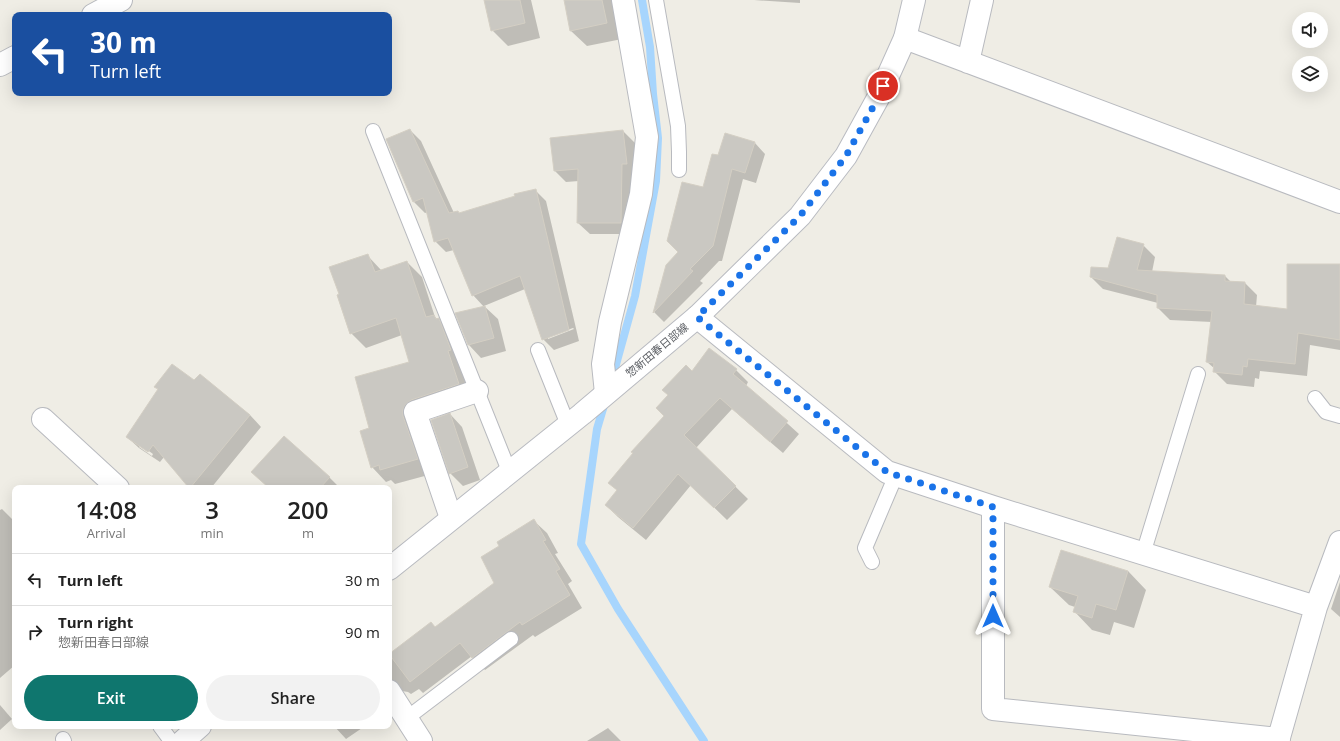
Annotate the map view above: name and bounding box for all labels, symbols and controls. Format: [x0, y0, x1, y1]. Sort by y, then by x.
map controls [1292, 12, 1328, 92]
button: sound [1292, 12, 1328, 48]
text: 30 m [90, 23, 157, 61]
icon: left [24, 28, 76, 80]
button: layers [1292, 56, 1328, 92]
text: Turn left [90, 59, 161, 83]
pin [866, 69, 900, 103]
icon: arrive [872, 75, 894, 97]
street label: 惣新田春日部線 [622, 319, 691, 380]
text: 14:08 [76, 493, 137, 526]
text: 3 [205, 493, 219, 526]
text: 200 [287, 493, 328, 526]
text: Arrival [87, 524, 126, 542]
text: min [201, 524, 224, 542]
text: m [302, 524, 314, 542]
icon: left [24, 569, 46, 591]
text: Turn left [58, 570, 123, 590]
text: 30 m [345, 570, 380, 590]
position arrow [972, 595, 1014, 637]
text: Turn right [58, 612, 133, 632]
icon: right [24, 621, 46, 643]
text: 90 m [345, 622, 380, 642]
text: 惣新田春日部線 [58, 633, 149, 651]
button: Exit [24, 675, 198, 721]
button: Share [206, 675, 380, 721]

